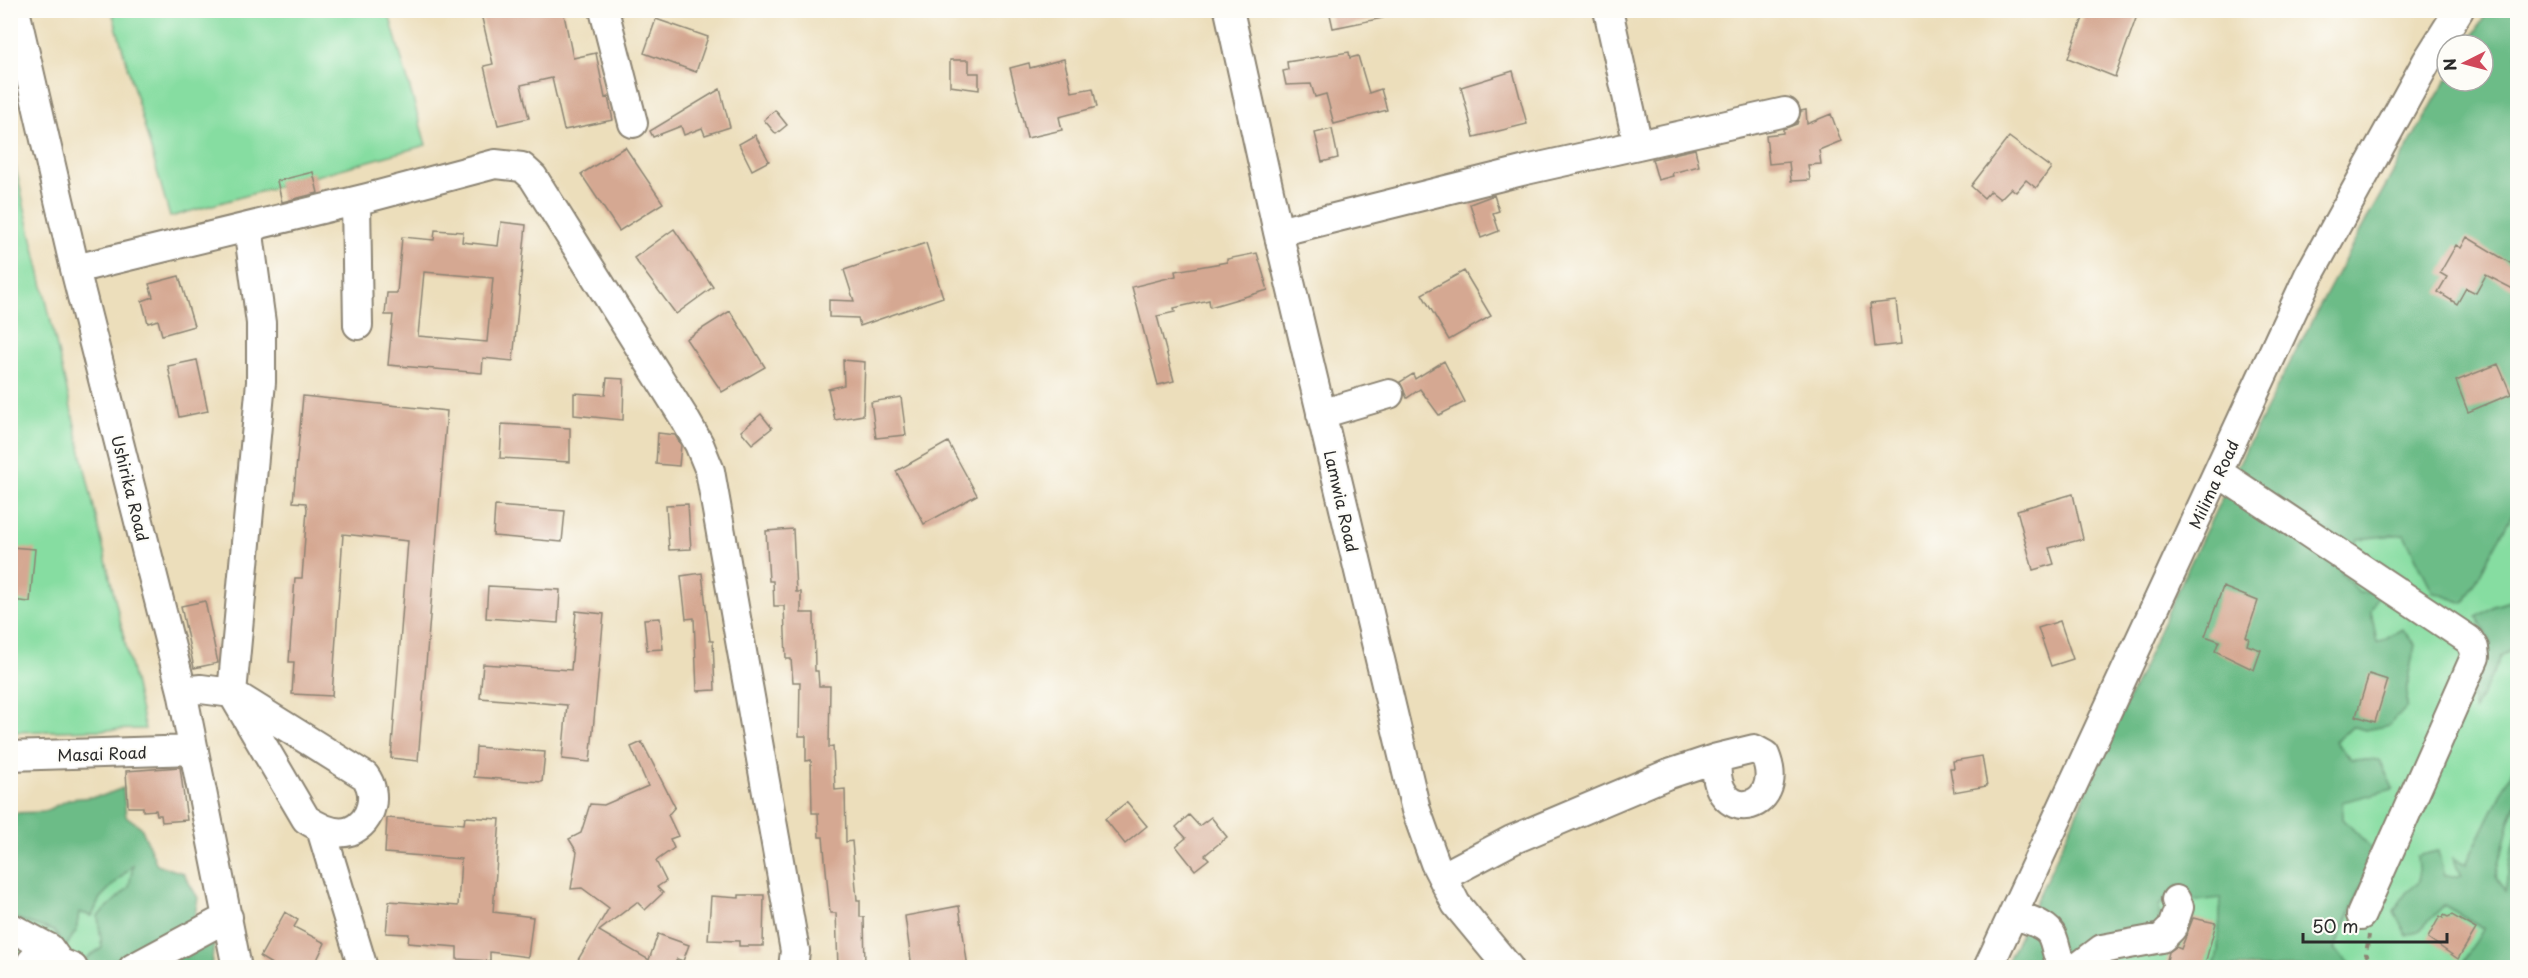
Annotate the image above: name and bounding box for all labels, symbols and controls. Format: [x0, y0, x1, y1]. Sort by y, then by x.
north arrow [2435, 33, 2495, 93]
text: N [2436, 57, 2462, 72]
street label: Ushirika Road [106, 432, 156, 544]
street label: Milima Road [2182, 436, 2244, 532]
street label: Lamwia Road [1319, 448, 1365, 554]
street label: Masai Road [57, 739, 147, 767]
scale bar [2303, 906, 2447, 944]
text: 50 m [2312, 912, 2359, 939]

